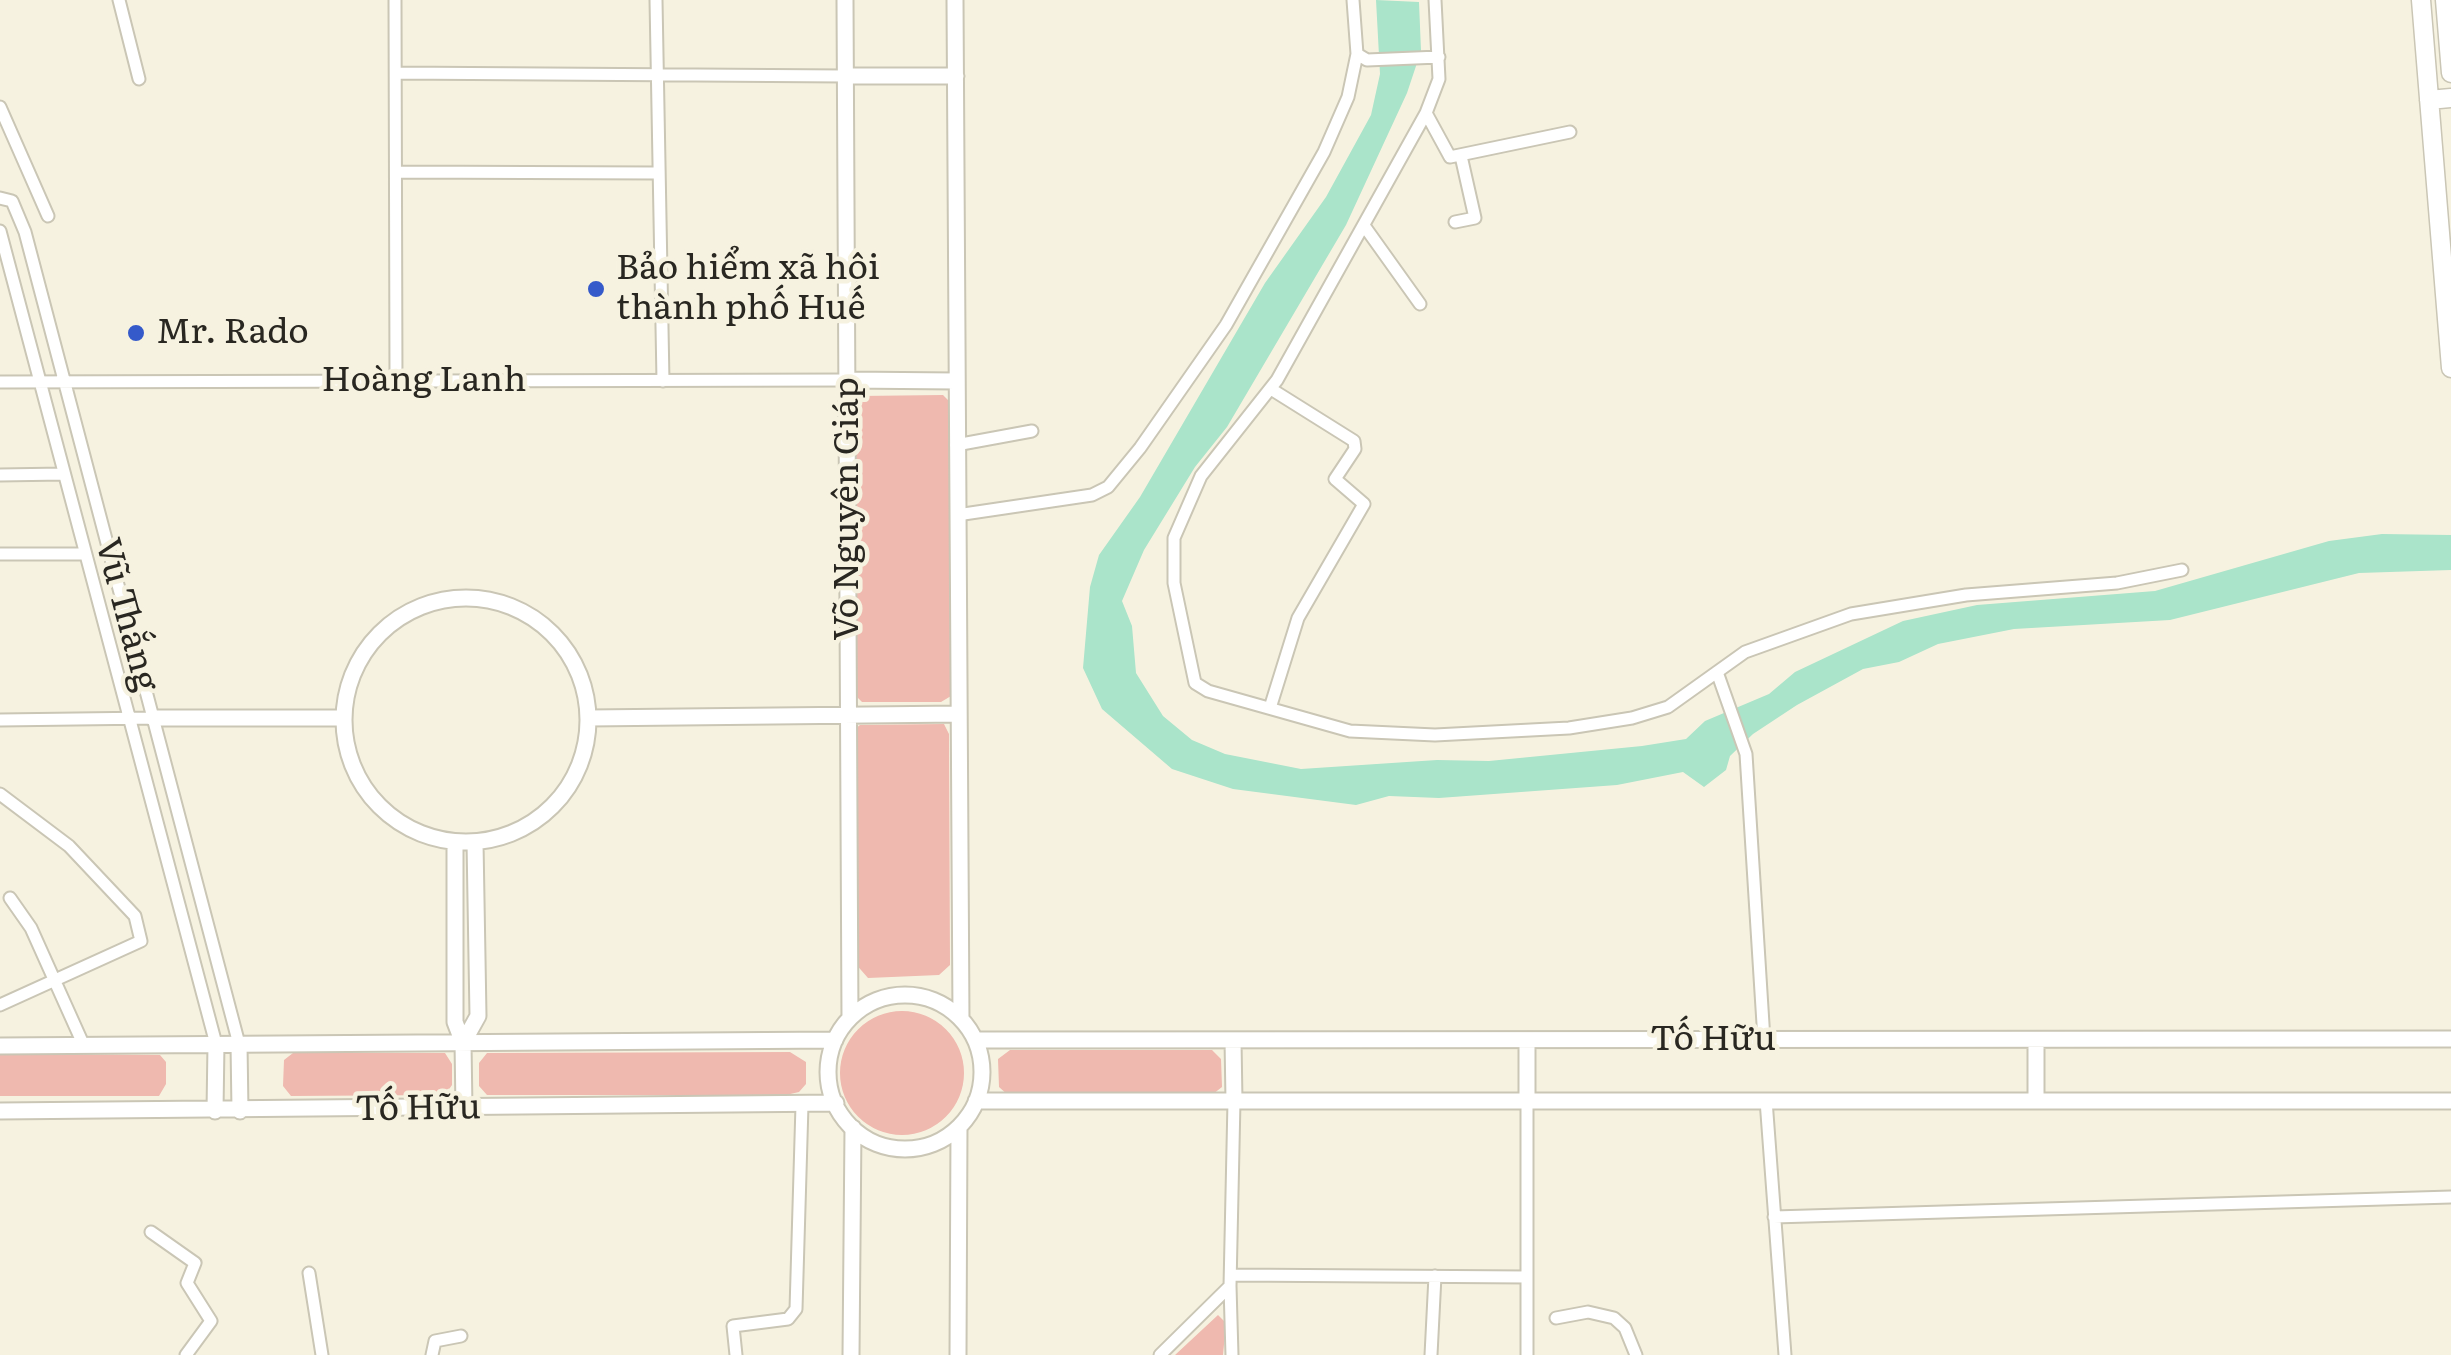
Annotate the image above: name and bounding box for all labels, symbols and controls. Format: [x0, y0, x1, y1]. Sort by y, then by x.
place label: Bảo hiểm xã hội thành phố Huế [616, 248, 880, 330]
marker: Bảo hiểm xã hội thành phố Huế [585, 278, 607, 300]
place label: Mr. Rado [156, 312, 309, 354]
marker: Mr. Rado [125, 322, 147, 344]
street label: Hoàng Lanh [322, 360, 526, 402]
street label: Võ Nguyên Giáp [827, 377, 869, 641]
street label: Vũ Thắng [85, 534, 167, 696]
street label: Tố Hữu [1650, 1019, 1776, 1061]
street label: Tố Hữu [355, 1087, 481, 1131]

